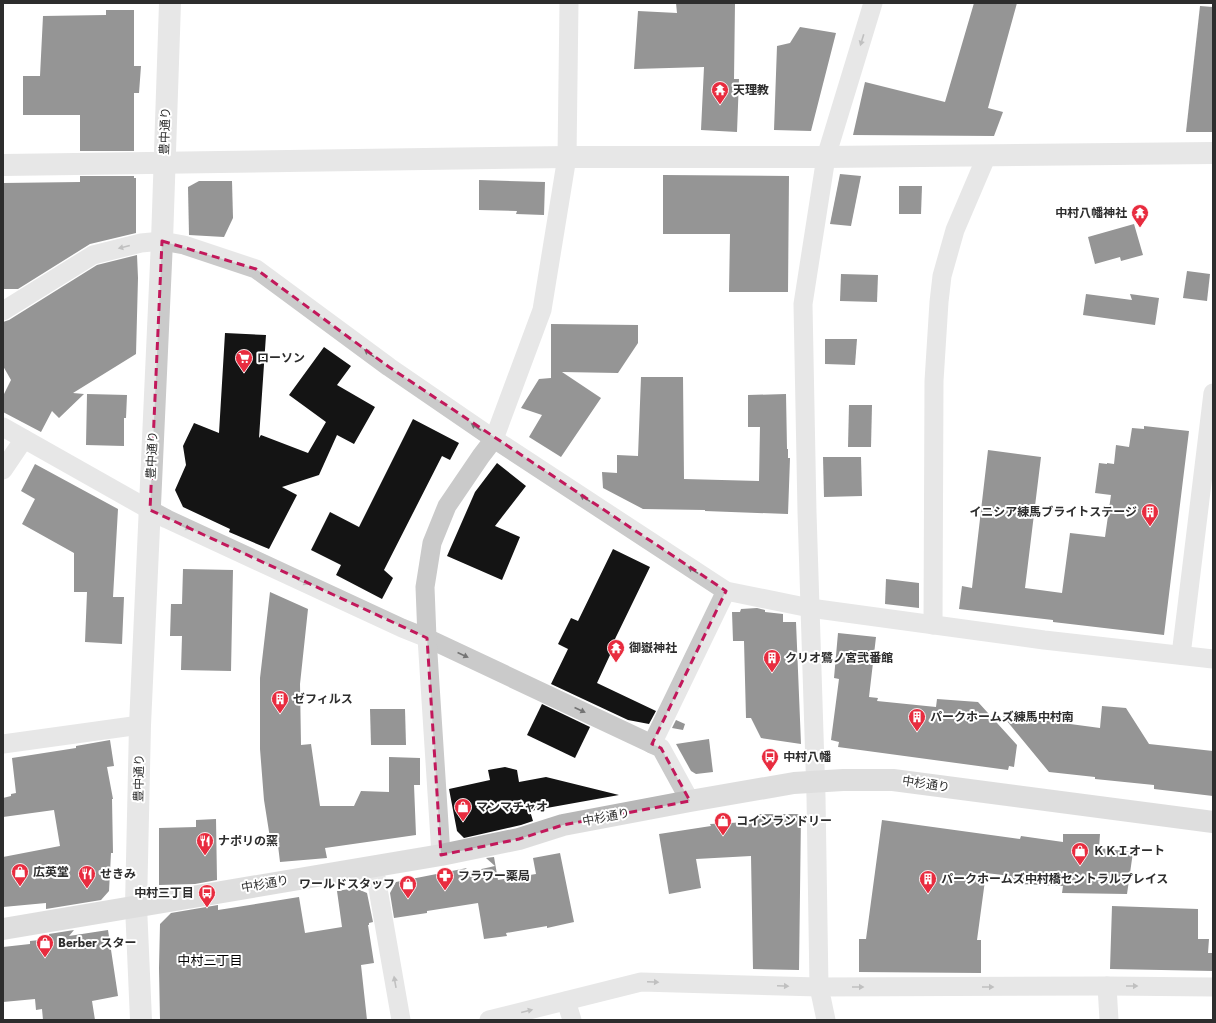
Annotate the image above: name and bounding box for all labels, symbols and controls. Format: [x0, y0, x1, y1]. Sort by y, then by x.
one-way arrow [859, 35, 865, 47]
temple icon: 天理教 [710, 80, 730, 105]
place label: 天理教 [733, 81, 769, 99]
street label: 豊中通り [155, 107, 175, 155]
temple icon: 中村八幡神社 [1130, 203, 1150, 228]
place label: 中村八幡神社 [1055, 204, 1127, 222]
one-way arrow [118, 244, 130, 250]
supermarket icon: ローソン [234, 348, 254, 373]
place label: ローソン [257, 349, 305, 367]
one-way arrow [364, 349, 375, 357]
one-way arrow [471, 423, 481, 431]
street label: 豊中通り [142, 431, 162, 479]
one-way arrow [579, 495, 591, 502]
building icon: イニシア練馬ブライトステージ [1140, 502, 1160, 527]
place label: イニシア練馬ブライトステージ [969, 503, 1137, 521]
one-way arrow [179, 524, 191, 530]
one-way arrow [688, 566, 699, 574]
one-way arrow [298, 579, 309, 585]
temple icon: 御嶽神社 [606, 638, 626, 663]
place label: 御嶽神社 [629, 639, 677, 657]
building icon: クリオ鷺ノ宮弐番館 [762, 648, 782, 673]
place label: クリオ鷺ノ宮弐番館 [785, 649, 893, 667]
one-way arrow [457, 652, 468, 658]
building icon: ゼフィルス [270, 689, 290, 714]
place label: ゼフィルス [293, 690, 353, 708]
one-way arrow [575, 707, 586, 713]
building icon: パークホームズ練馬中村南 [907, 707, 927, 732]
place label: パークホームズ練馬中村南 [930, 708, 1074, 726]
bus stop icon: 中村八幡 [760, 747, 780, 772]
place label: 中村八幡 [783, 748, 831, 766]
street label: 豊中通り [130, 754, 148, 802]
street label: 中杉通り [901, 772, 951, 796]
shop icon: マンマチャオ [453, 797, 473, 822]
place label: マンマチャオ [476, 798, 548, 816]
street label: 中杉通り [581, 804, 631, 830]
shop icon: コインランドリー [713, 811, 733, 836]
place label: コインランドリー [736, 812, 832, 830]
restaurant icon: ナポリの窯 [195, 831, 215, 856]
place label: ナポリの窯 [218, 832, 278, 850]
shop icon: ＫＫＩオート [1070, 841, 1090, 866]
place label: ＫＫＩオート [1093, 842, 1165, 860]
shop icon: 広英堂 [10, 862, 30, 887]
place label: 広英堂 [33, 863, 69, 881]
restaurant icon: せきみ [77, 864, 97, 889]
place label: せきみ [100, 865, 136, 883]
pharmacy icon: フラワー薬局 [435, 866, 455, 891]
place label: フラワー薬局 [458, 867, 530, 885]
building icon: パークホームズ中村橋セントラルプレイス [918, 869, 938, 894]
place label: パークホームズ中村橋セントラルプレイス [941, 870, 1168, 888]
street label: 中杉通り [240, 871, 290, 897]
shop icon: ワールドスタッフ [398, 874, 418, 899]
place label: ワールドスタッフ [299, 875, 395, 893]
bus stop icon: 中村三丁目 [197, 883, 217, 908]
place label: 中村三丁目 [134, 884, 194, 902]
shop icon: Berber スター [35, 933, 55, 958]
place label: Berber スター [58, 934, 137, 952]
district label: 中村三丁目 [177, 951, 243, 970]
one-way arrow [391, 975, 397, 988]
one-way arrow [647, 979, 660, 985]
one-way arrow [777, 983, 790, 989]
one-way arrow [982, 983, 994, 990]
one-way arrow [1126, 983, 1139, 989]
one-way arrow [852, 984, 865, 990]
one-way arrow [521, 1007, 533, 1013]

